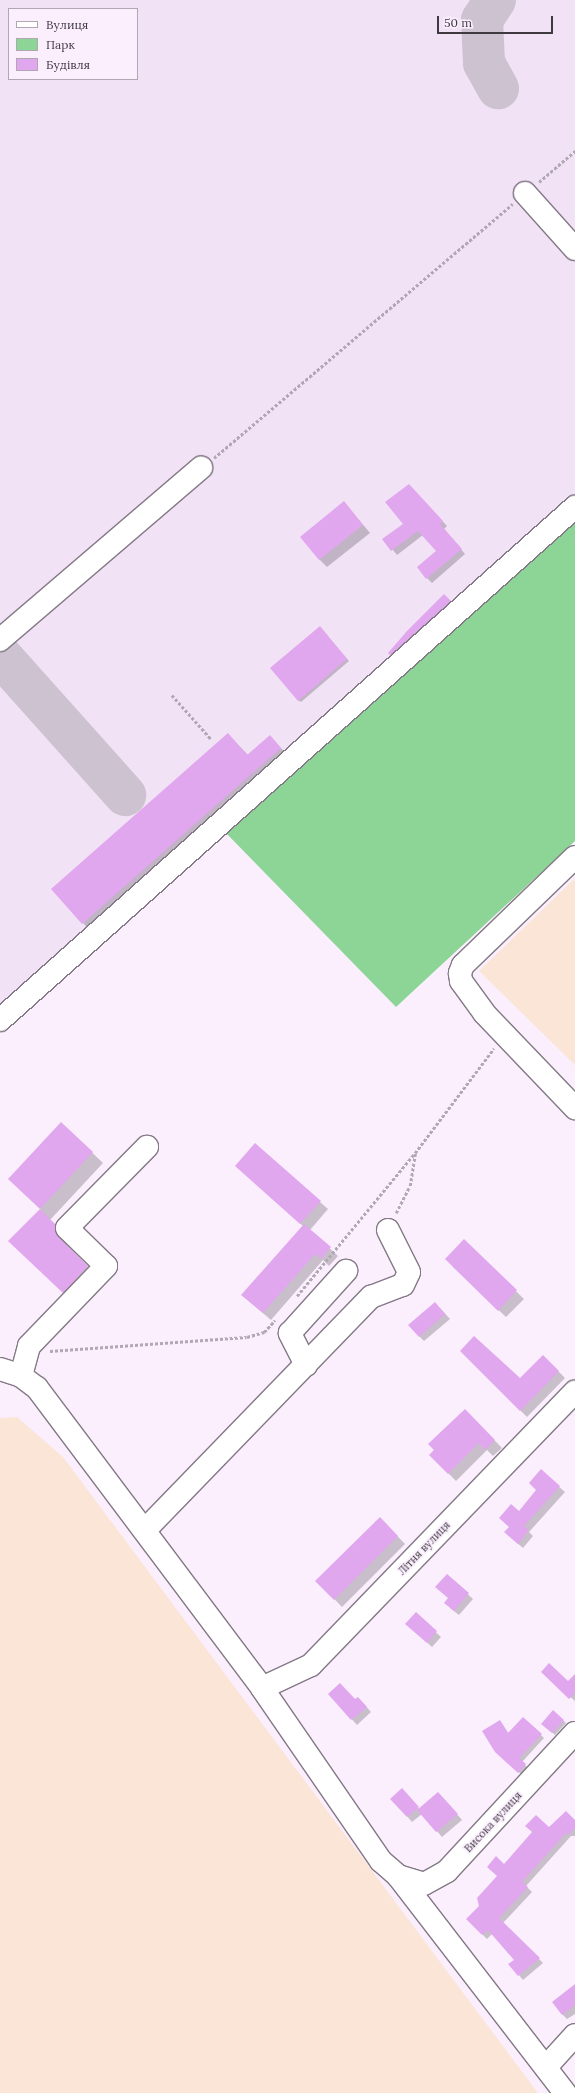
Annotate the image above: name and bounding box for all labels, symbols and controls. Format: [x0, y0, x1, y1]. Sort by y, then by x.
legend [8, 8, 138, 80]
scale bar [439, 8, 555, 34]
text: 50 m [444, 15, 472, 30]
text: Вулиця [46, 17, 88, 32]
text: Парк [46, 37, 75, 52]
text: Будівля [46, 57, 90, 72]
street label: Літня вулиця [395, 1518, 453, 1578]
street label: Висока вулиця [462, 1789, 524, 1855]

